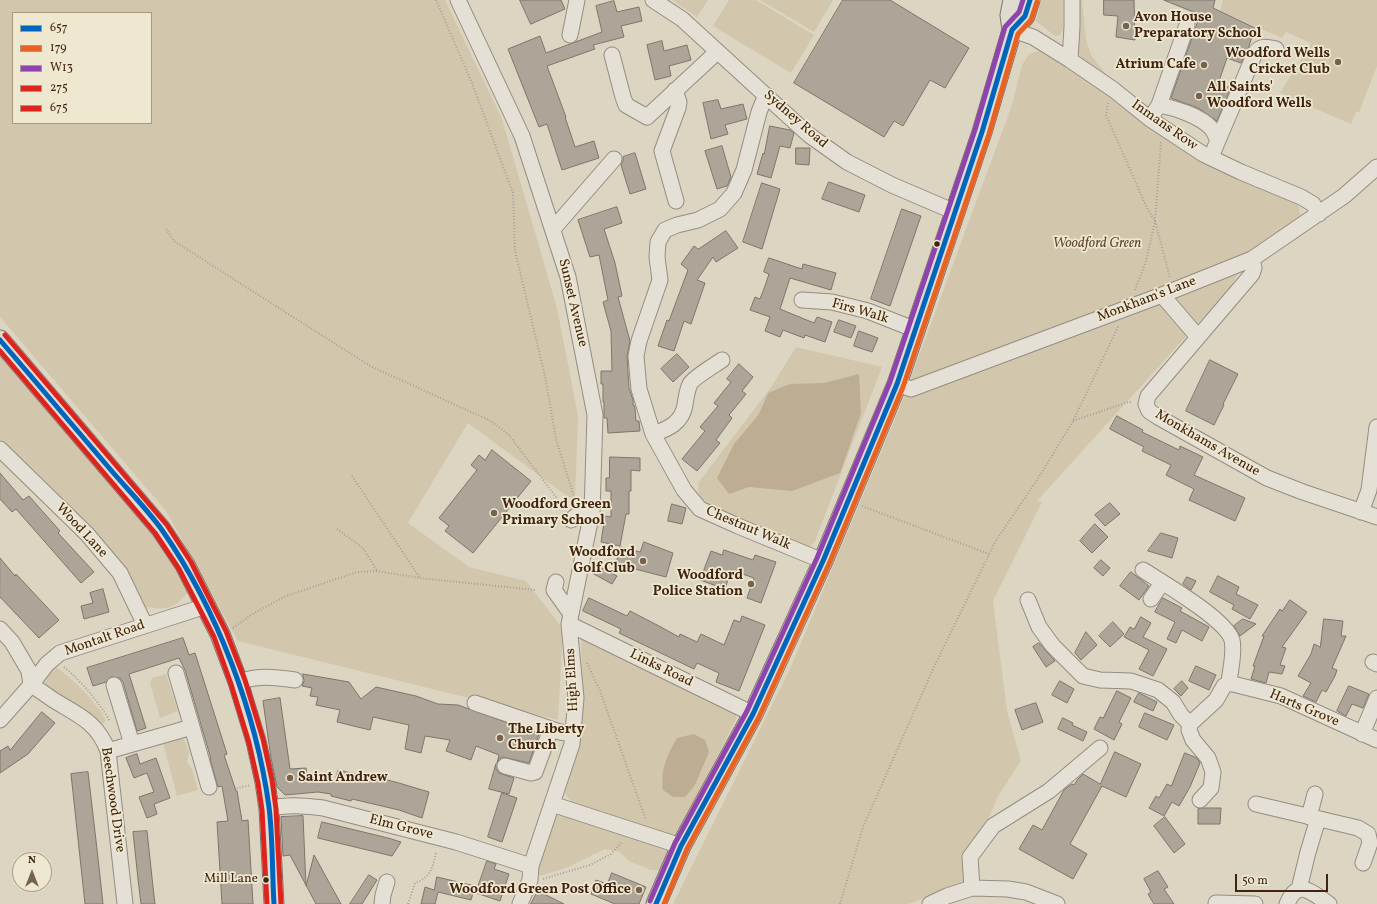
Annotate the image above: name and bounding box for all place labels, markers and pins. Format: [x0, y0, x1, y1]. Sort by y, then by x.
place label: Avon House Preparatory School [1134, 10, 1262, 42]
marker: Avon House Preparatory School [1121, 21, 1131, 31]
place label: Woodford Wells Cricket Club [1225, 46, 1330, 78]
place label: Atrium Cafe [1115, 57, 1196, 73]
marker: Woodford Wells Cricket Club [1333, 57, 1343, 67]
marker: Atrium Cafe [1199, 60, 1209, 70]
place label: All Saints' Woodford Wells [1207, 80, 1312, 112]
marker: All Saints' Woodford Wells [1194, 91, 1204, 101]
unlabelled marker [932, 239, 942, 249]
place label: Woodford Green Primary School [502, 497, 611, 530]
marker: Woodford Green Primary School [489, 508, 499, 518]
place label: Woodford Golf Club [569, 545, 635, 578]
marker: Woodford Golf Club [638, 556, 648, 566]
place label: Woodford Police Station [653, 568, 743, 600]
marker: Woodford Police Station [746, 579, 756, 589]
place label: The Liberty Church [508, 722, 584, 754]
marker: The Liberty Church [495, 733, 505, 743]
place label: Saint Andrew [298, 770, 388, 786]
marker: Saint Andrew [285, 773, 295, 783]
place label: Mill Lane [204, 872, 258, 888]
marker: Mill Lane [261, 875, 271, 885]
place label: Woodford Green Post Office [449, 882, 631, 898]
marker: Woodford Green Post Office [634, 885, 644, 895]

